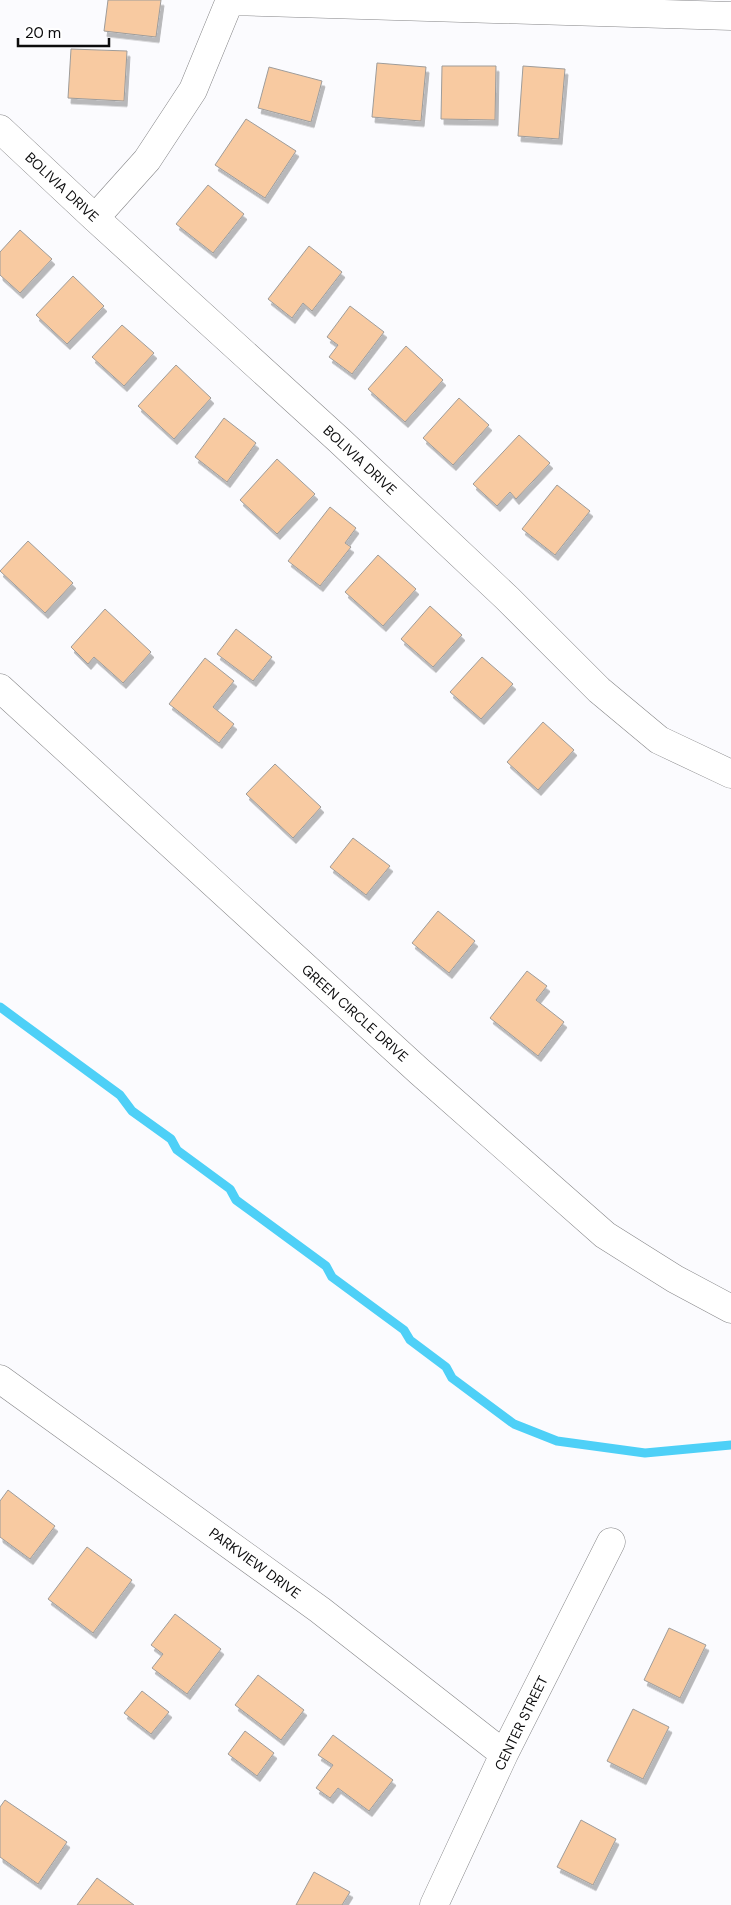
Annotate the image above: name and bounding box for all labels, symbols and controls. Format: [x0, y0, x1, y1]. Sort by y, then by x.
scale bar [18, 15, 109, 47]
text: 20 m [25, 23, 61, 43]
street label: BOLIVIA DRIVE [21, 148, 103, 226]
street label: BOLIVIA DRIVE [319, 421, 401, 499]
street label: GREEN CIRCLE DRIVE [298, 960, 412, 1066]
street label: PARKVIEW DRIVE [206, 1524, 304, 1602]
street label: CENTER STREET [490, 1673, 552, 1773]

